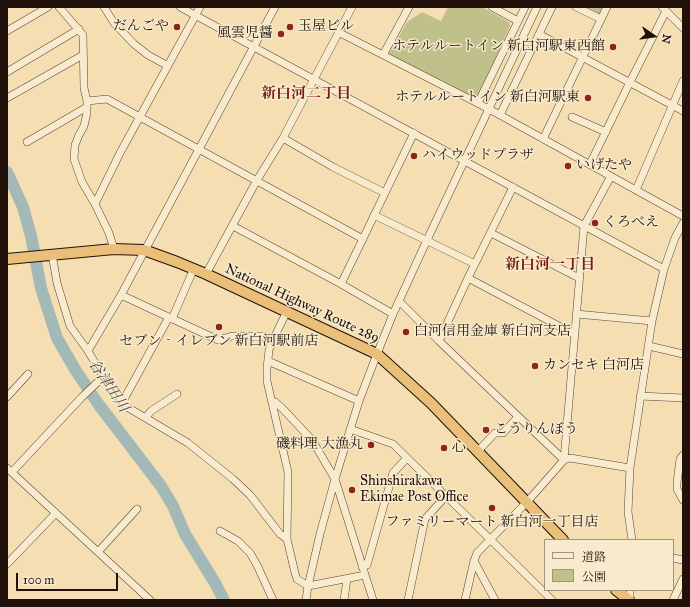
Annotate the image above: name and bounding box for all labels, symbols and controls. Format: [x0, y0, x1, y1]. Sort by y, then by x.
north arrow [634, 16, 674, 56]
place label: だんごや [113, 19, 169, 35]
place label: 玉屋ビル [298, 19, 354, 35]
marker: だんごや [172, 22, 182, 32]
marker: 玉屋ビル [285, 22, 295, 32]
place label: 風雲児醤 [217, 26, 273, 42]
marker: 風雲児醤 [276, 29, 286, 39]
text: N [659, 33, 674, 45]
place label: ホテルルートイン 新白河駅東西館 [392, 39, 605, 55]
marker: ホテルルートイン 新白河駅東西館 [608, 42, 618, 52]
district label: 新白河二丁目 [261, 85, 351, 103]
place label: ホテルルートイン 新白河駅東 [395, 90, 580, 106]
marker: ホテルルートイン 新白河駅東 [583, 93, 593, 103]
place label: ハイウッドプラザ [422, 148, 534, 164]
marker: ハイウッドプラザ [409, 151, 419, 161]
place label: いげたや [576, 158, 632, 174]
marker: いげたや [563, 161, 573, 171]
place label: くろべえ [603, 215, 659, 231]
marker: くろべえ [590, 218, 600, 228]
district label: 新白河一丁目 [505, 256, 595, 274]
street label: National Highway Route 289 [222, 261, 382, 347]
marker: セブン‐イレブン 新白河駅前店 [214, 322, 224, 332]
place label: 白河信用金庫 新白河支店 [414, 324, 571, 340]
marker: 白河信用金庫 新白河支店 [401, 327, 411, 337]
place label: セブン‐イレブン 新白河駅前店 [119, 334, 319, 350]
water label: 谷津田川 [84, 356, 132, 416]
place label: カンセキ 白河店 [543, 358, 644, 374]
marker: カンセキ 白河店 [530, 361, 540, 371]
place label: こうりんぼう [494, 422, 578, 438]
marker: こうりんぼう [481, 425, 491, 435]
place label: 磯料理 大漁丸 [276, 437, 363, 453]
marker: 磯料理 大漁丸 [366, 440, 376, 450]
place label: 心 [452, 440, 466, 456]
marker: 心 [439, 443, 449, 453]
place label: Shinshirakawa Ekimae Post Office [360, 474, 468, 506]
marker: Shinshirakawa Ekimae Post Office [347, 485, 357, 495]
marker: ファミリーマート 新白河一丁目店 [487, 503, 497, 513]
place label: ファミリーマート 新白河一丁目店 [385, 515, 599, 531]
legend [544, 539, 674, 591]
text: 道路 [582, 550, 606, 564]
scale bar [18, 565, 120, 591]
text: 公園 [582, 570, 606, 584]
text: 100 m [23, 573, 54, 587]

